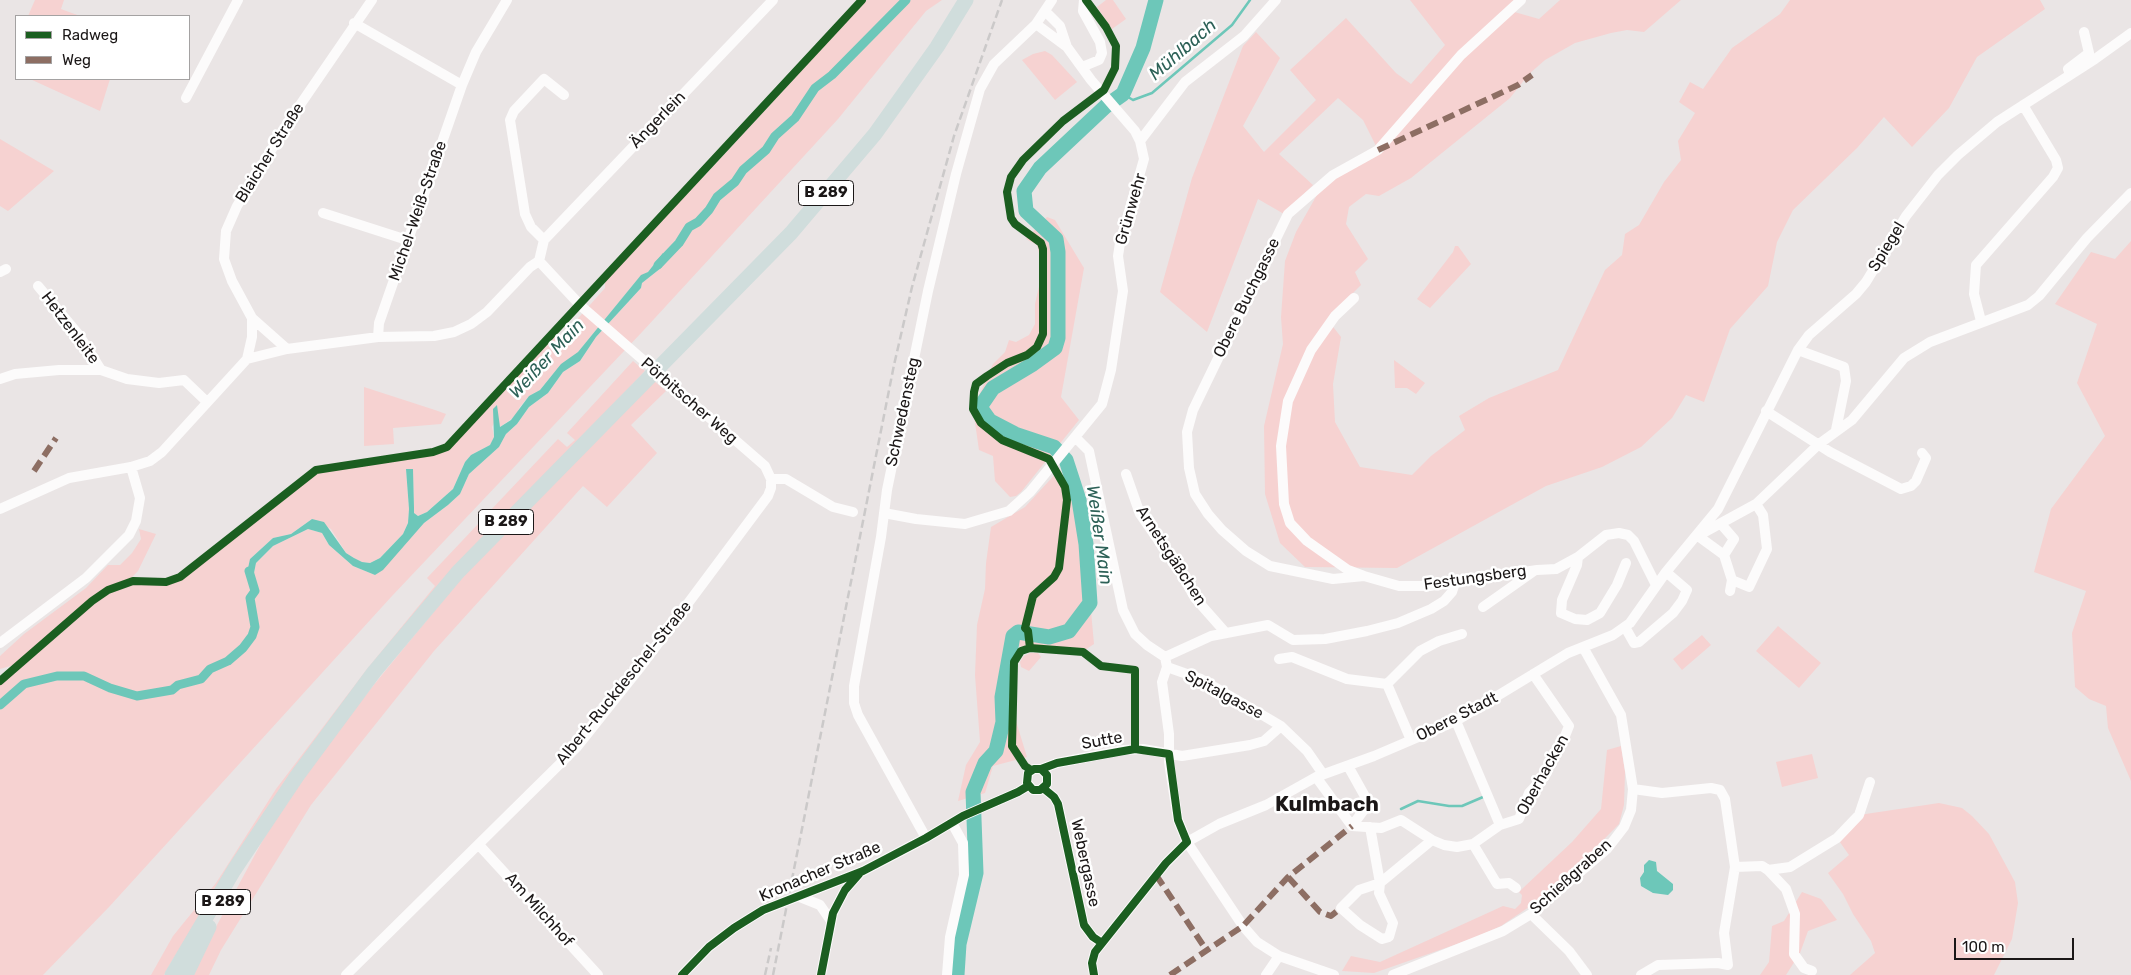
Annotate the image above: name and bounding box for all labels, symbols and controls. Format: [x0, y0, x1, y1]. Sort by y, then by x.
legend [15, 15, 190, 80]
water label: Mühlbach [1145, 15, 1221, 85]
text: Radweg [62, 26, 118, 44]
text: Weg [62, 51, 91, 69]
street label: Ängerlein [626, 88, 690, 152]
street label: Blaicher Straße [232, 99, 308, 207]
street label: Michel-Weiß-Straße [385, 138, 451, 284]
street label: Grünwehr [1112, 171, 1150, 247]
road number: B 289 [798, 180, 854, 206]
street label: Spiegel [1865, 219, 1909, 275]
street label: Obere Buchgasse [1210, 235, 1284, 361]
street label: Hetzenleite [37, 288, 103, 368]
water label: Weißer Main [505, 315, 589, 403]
street label: Pörbitscher Weg [637, 354, 741, 448]
street label: Schwedensteg [882, 356, 924, 468]
water label: Weißer Main [1081, 484, 1117, 586]
street label: Arnetsgäßchen [1132, 503, 1210, 609]
road number: B 289 [478, 510, 534, 534]
street label: Festungsberg [1422, 561, 1528, 595]
street label: Albert-Ruckdeschel-Straße [552, 597, 696, 769]
street label: Spitalgasse [1182, 666, 1266, 724]
street label: Obere Stadt [1413, 688, 1501, 746]
street label: Sutte [1080, 728, 1124, 754]
street label: Oberhacken [1513, 731, 1573, 819]
district label: Kulmbach [1275, 792, 1379, 818]
street label: Webergasse [1066, 817, 1104, 909]
street label: Schießgraben [1526, 835, 1616, 919]
street label: Kronacher Straße [756, 838, 884, 906]
street label: Am Milchhof [501, 869, 577, 951]
road number: B 289 [196, 890, 250, 914]
scale bar [1956, 928, 2076, 960]
text: 100 m [1962, 938, 2004, 956]

